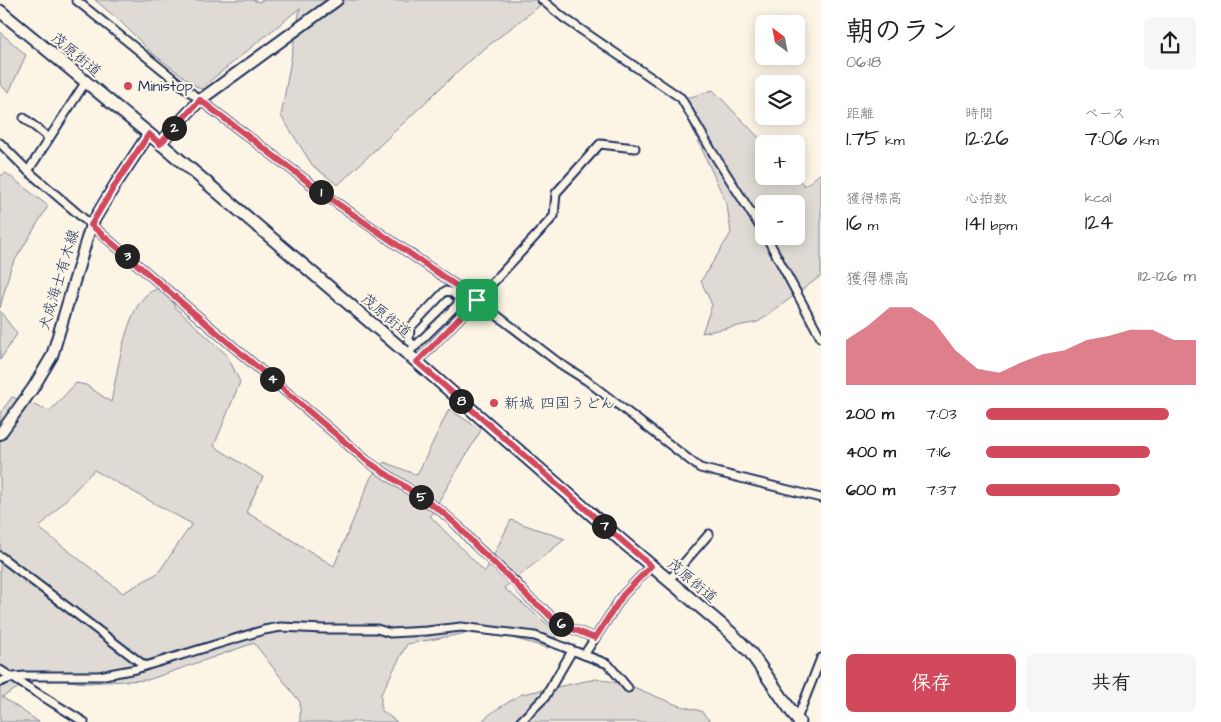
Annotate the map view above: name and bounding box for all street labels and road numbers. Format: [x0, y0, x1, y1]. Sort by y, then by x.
street label: 茂原街道 [46, 28, 106, 82]
street label: 犬成海士有木線 [34, 227, 84, 333]
street label: 茂原街道 [356, 289, 416, 343]
street label: 茂原街道 [662, 554, 722, 608]

